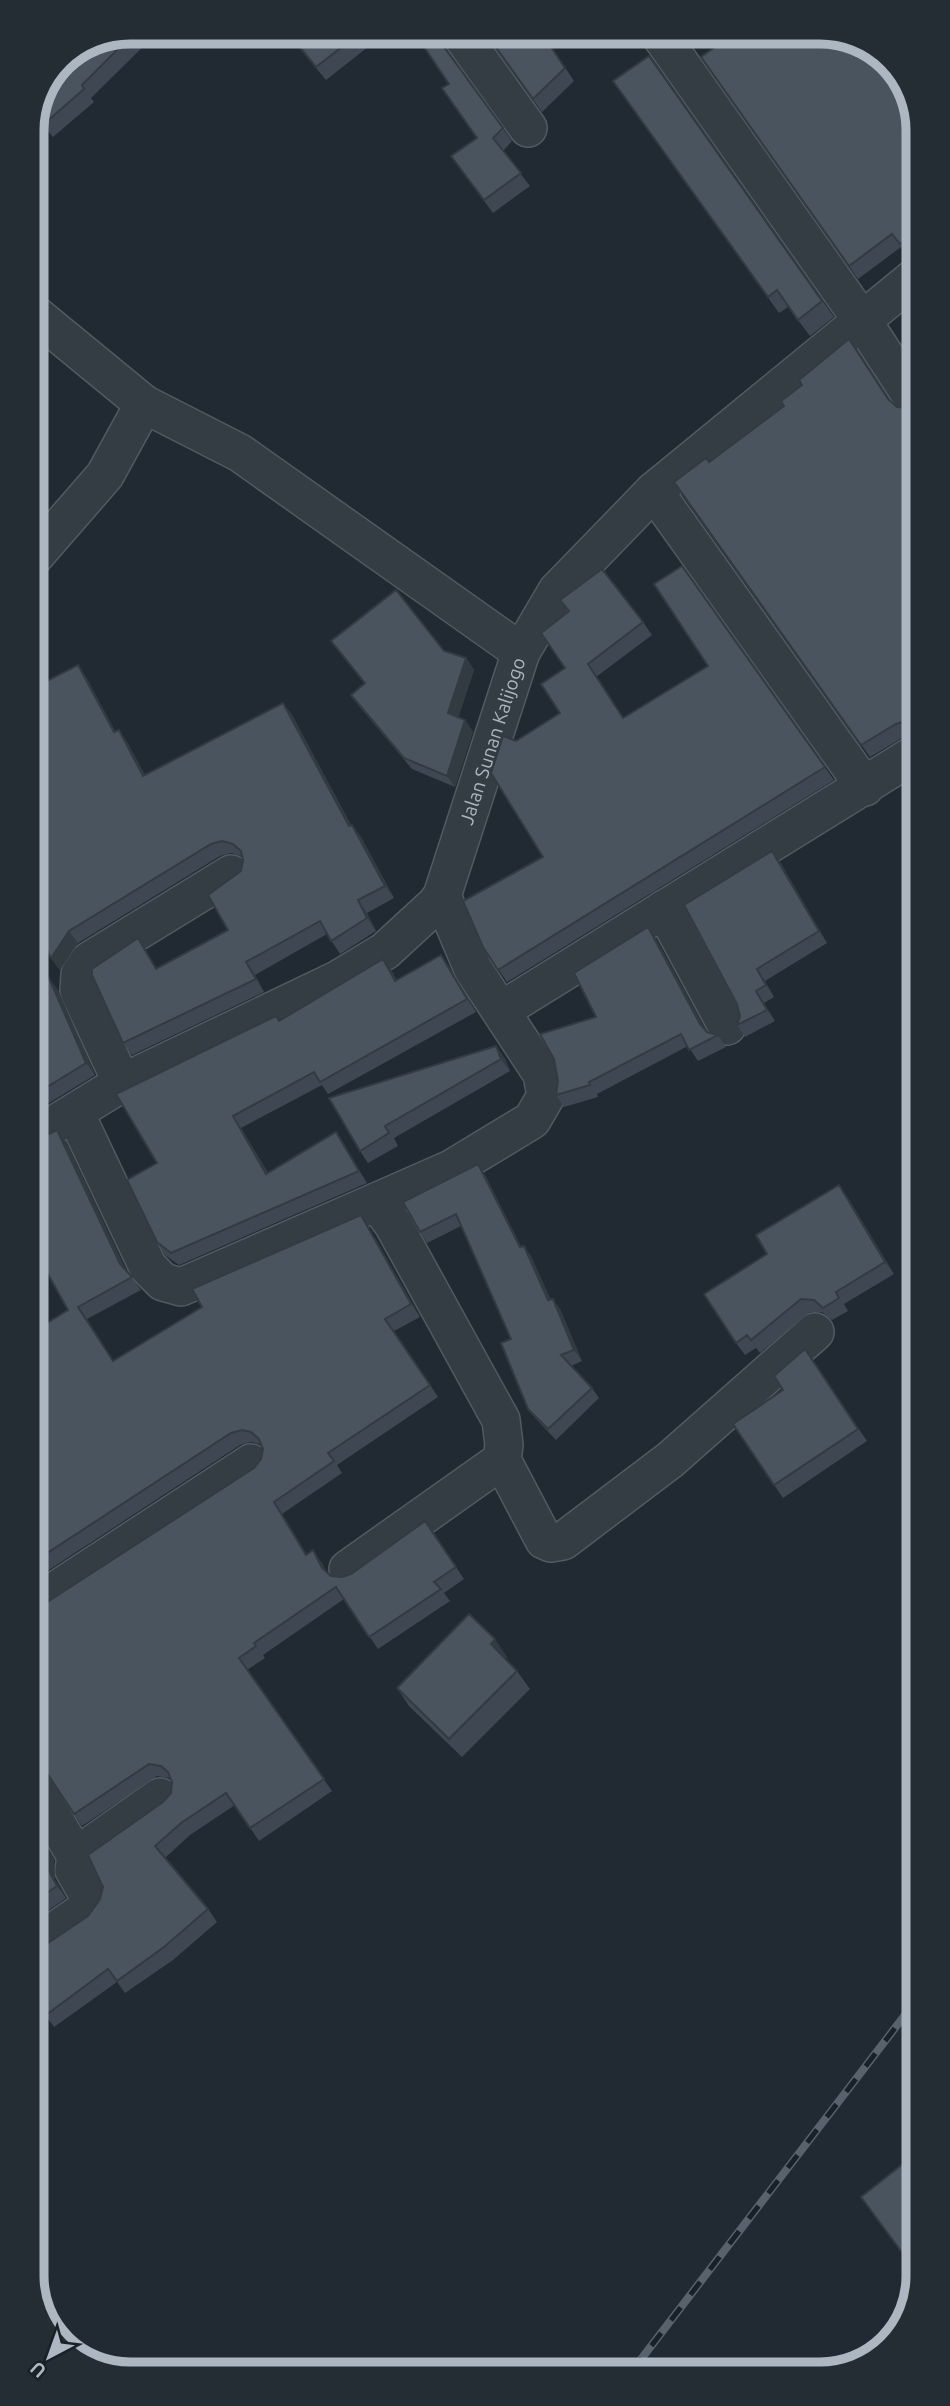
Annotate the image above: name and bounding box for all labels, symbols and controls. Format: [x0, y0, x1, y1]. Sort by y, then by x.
street label: Jalan Sunan Kalijogo [455, 655, 530, 827]
north arrow [14, 2322, 84, 2392]
text: U [26, 2357, 50, 2383]

